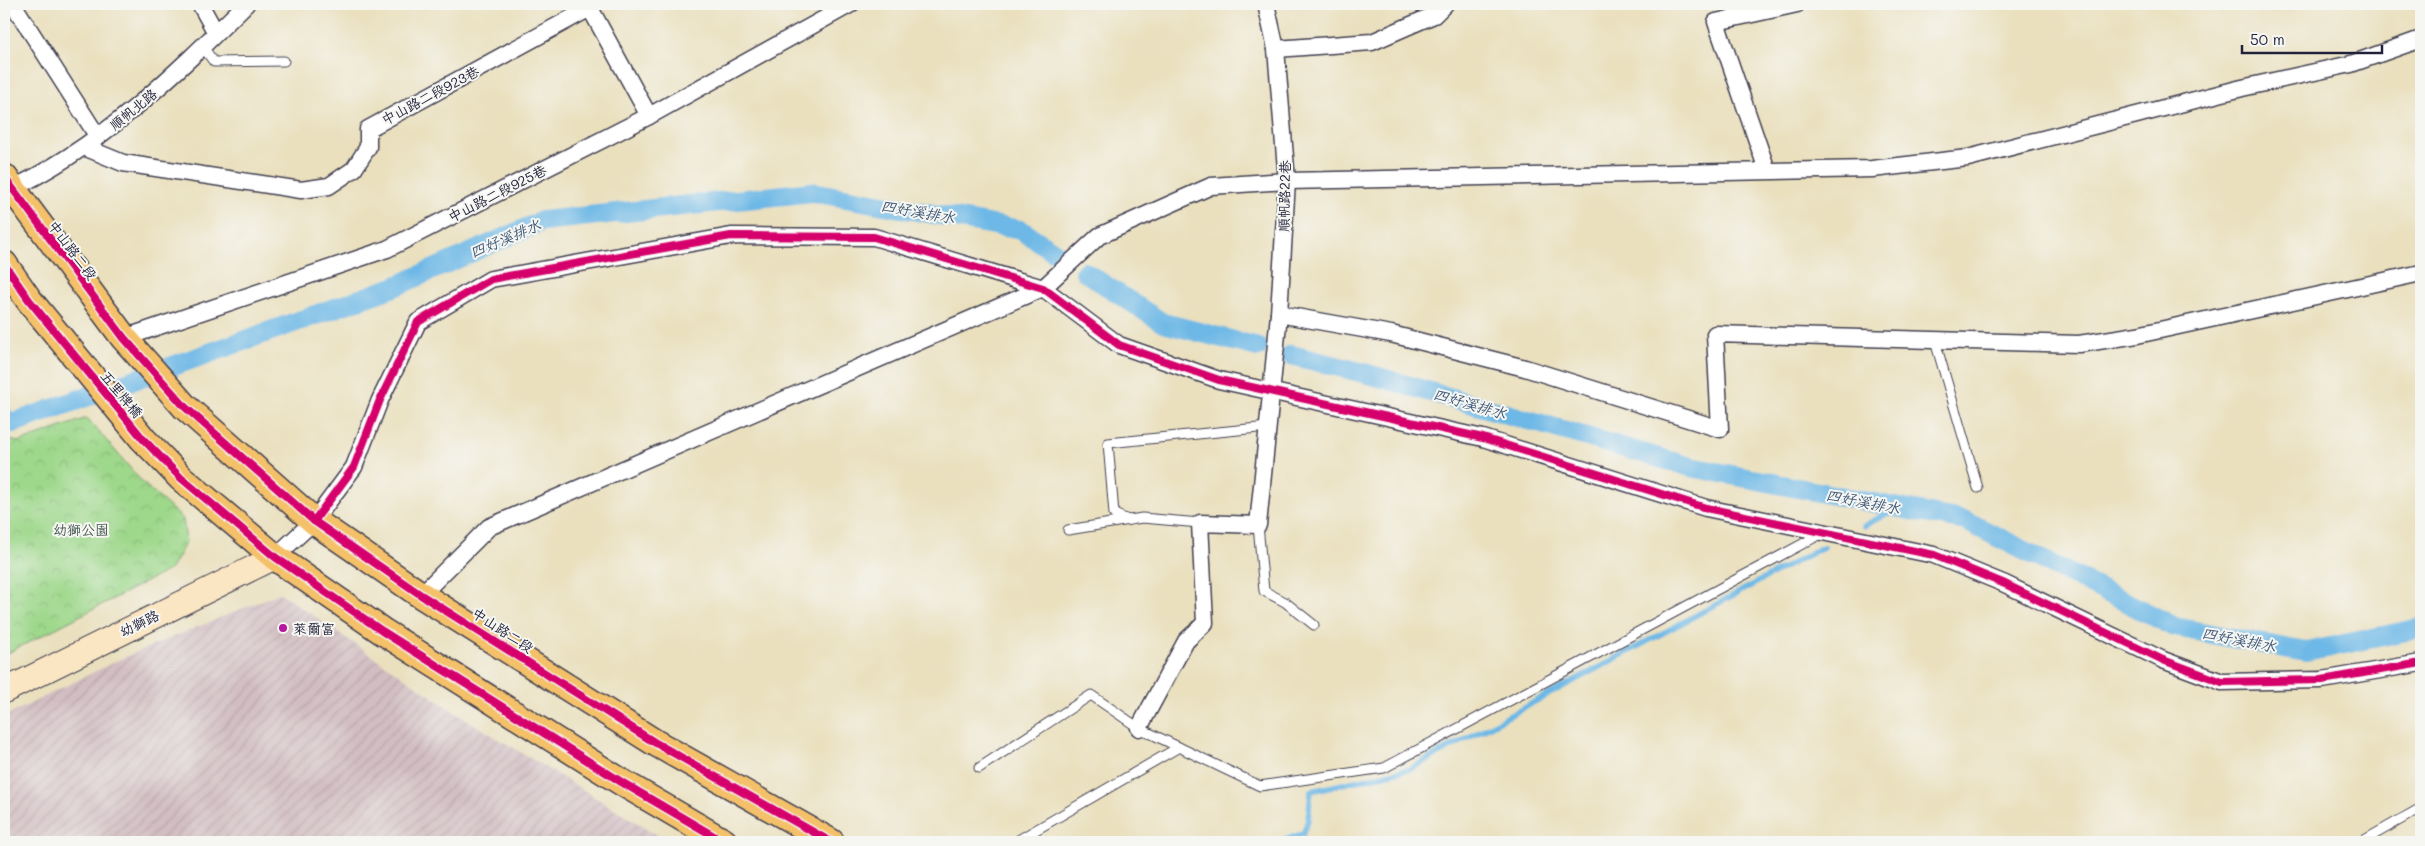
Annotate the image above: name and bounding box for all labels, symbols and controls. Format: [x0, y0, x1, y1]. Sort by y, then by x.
scale bar [2242, 22, 2382, 54]
text: 50 m [2250, 29, 2285, 49]
street label: 中山路二段923巷 [378, 61, 483, 129]
street label: 順帆北路 [105, 84, 161, 134]
street label: 順帆路22巷 [1274, 159, 1294, 232]
street label: 中山路二段925巷 [444, 160, 550, 226]
water label: 四好溪排水 [879, 195, 958, 228]
water label: 四好溪排水 [467, 214, 544, 262]
street label: 中山路二段 [44, 216, 102, 284]
street label: 五里牌橋 [97, 366, 147, 422]
water label: 四好溪排水 [1431, 383, 1510, 423]
water label: 四好溪排水 [1824, 484, 1903, 518]
park label: 幼獅公園 [53, 520, 109, 539]
street label: 中山路二段 [468, 603, 538, 657]
street label: 幼獅路 [116, 605, 162, 641]
place label: 萊爾富 [293, 619, 335, 638]
marker: 萊爾富 [277, 622, 289, 634]
water label: 四好溪排水 [2200, 622, 2279, 656]

